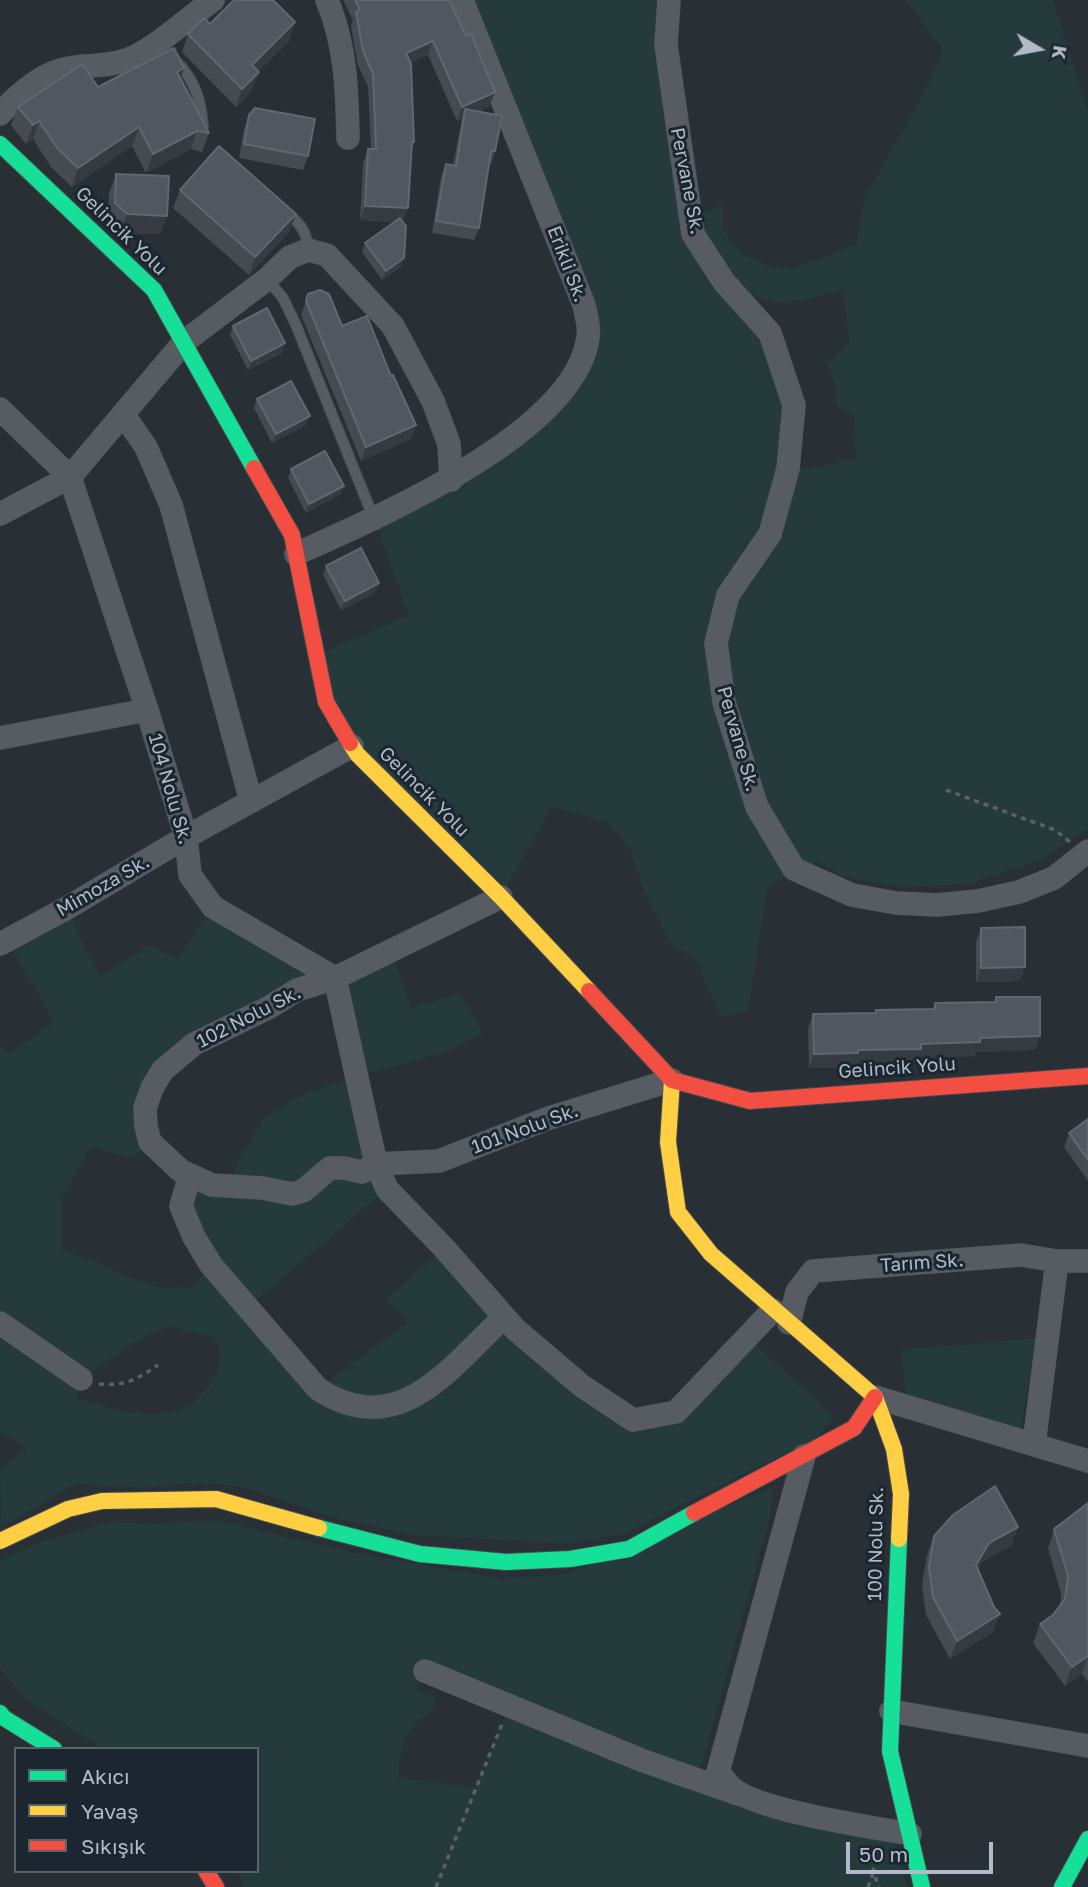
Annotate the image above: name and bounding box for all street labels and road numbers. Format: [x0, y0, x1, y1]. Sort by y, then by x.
street label: Pervane Sk. [665, 126, 709, 236]
street label: Gelincik Yolu [71, 182, 171, 280]
street label: Erikli Sk. [542, 223, 592, 305]
street label: Pervane Sk. [712, 684, 764, 794]
street label: 104 Nolu Sk. [143, 731, 197, 847]
street label: Gelincik Yolu [374, 742, 474, 842]
street label: Mimoza Sk. [52, 850, 154, 922]
street label: 102 Nolu Sk. [193, 981, 305, 1053]
street label: Gelincik Yolu [837, 1053, 957, 1083]
street label: 101 Nolu Sk. [469, 1099, 581, 1159]
street label: Tarım Sk. [879, 1249, 965, 1277]
street label: 100 Nolu Sk. [864, 1487, 888, 1601]

